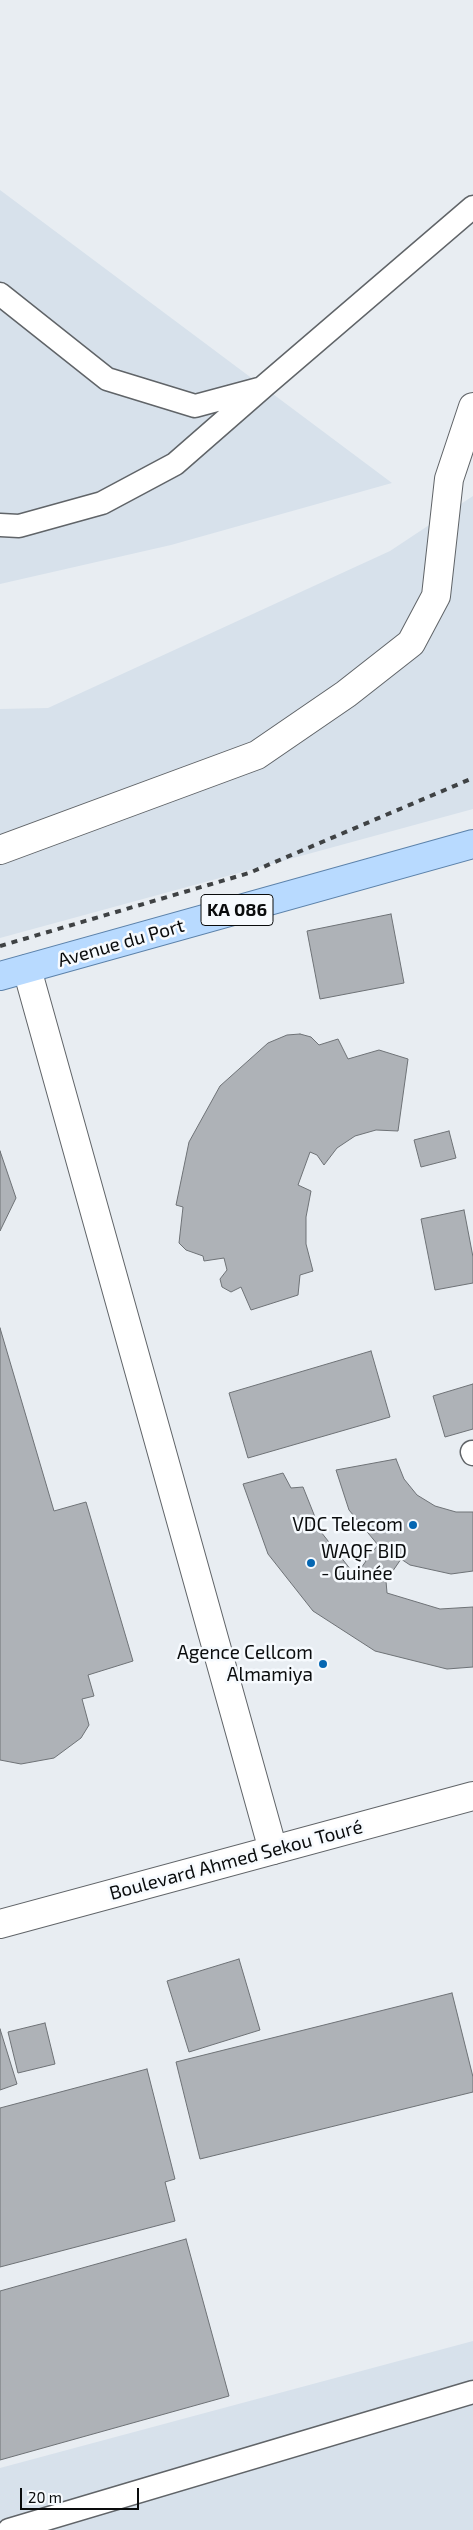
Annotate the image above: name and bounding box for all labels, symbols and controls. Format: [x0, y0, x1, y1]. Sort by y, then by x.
road number: KA 086 [201, 894, 273, 926]
street label: Avenue du Port [55, 914, 187, 972]
place label: VDC Telecom [292, 1514, 403, 1536]
marker: VDC Telecom [407, 1519, 419, 1531]
place label: WAQF BID - Guinée [321, 1541, 407, 1585]
marker: WAQF BID - Guinée [305, 1557, 317, 1569]
place label: Agence Cellcom Almamiya [177, 1642, 313, 1686]
marker: Agence Cellcom Almamiya [317, 1658, 329, 1670]
street label: Boulevard Ahmed Sekou Touré [107, 1815, 365, 1905]
scale bar [22, 2478, 141, 2510]
text: 20 m [28, 2488, 62, 2506]

